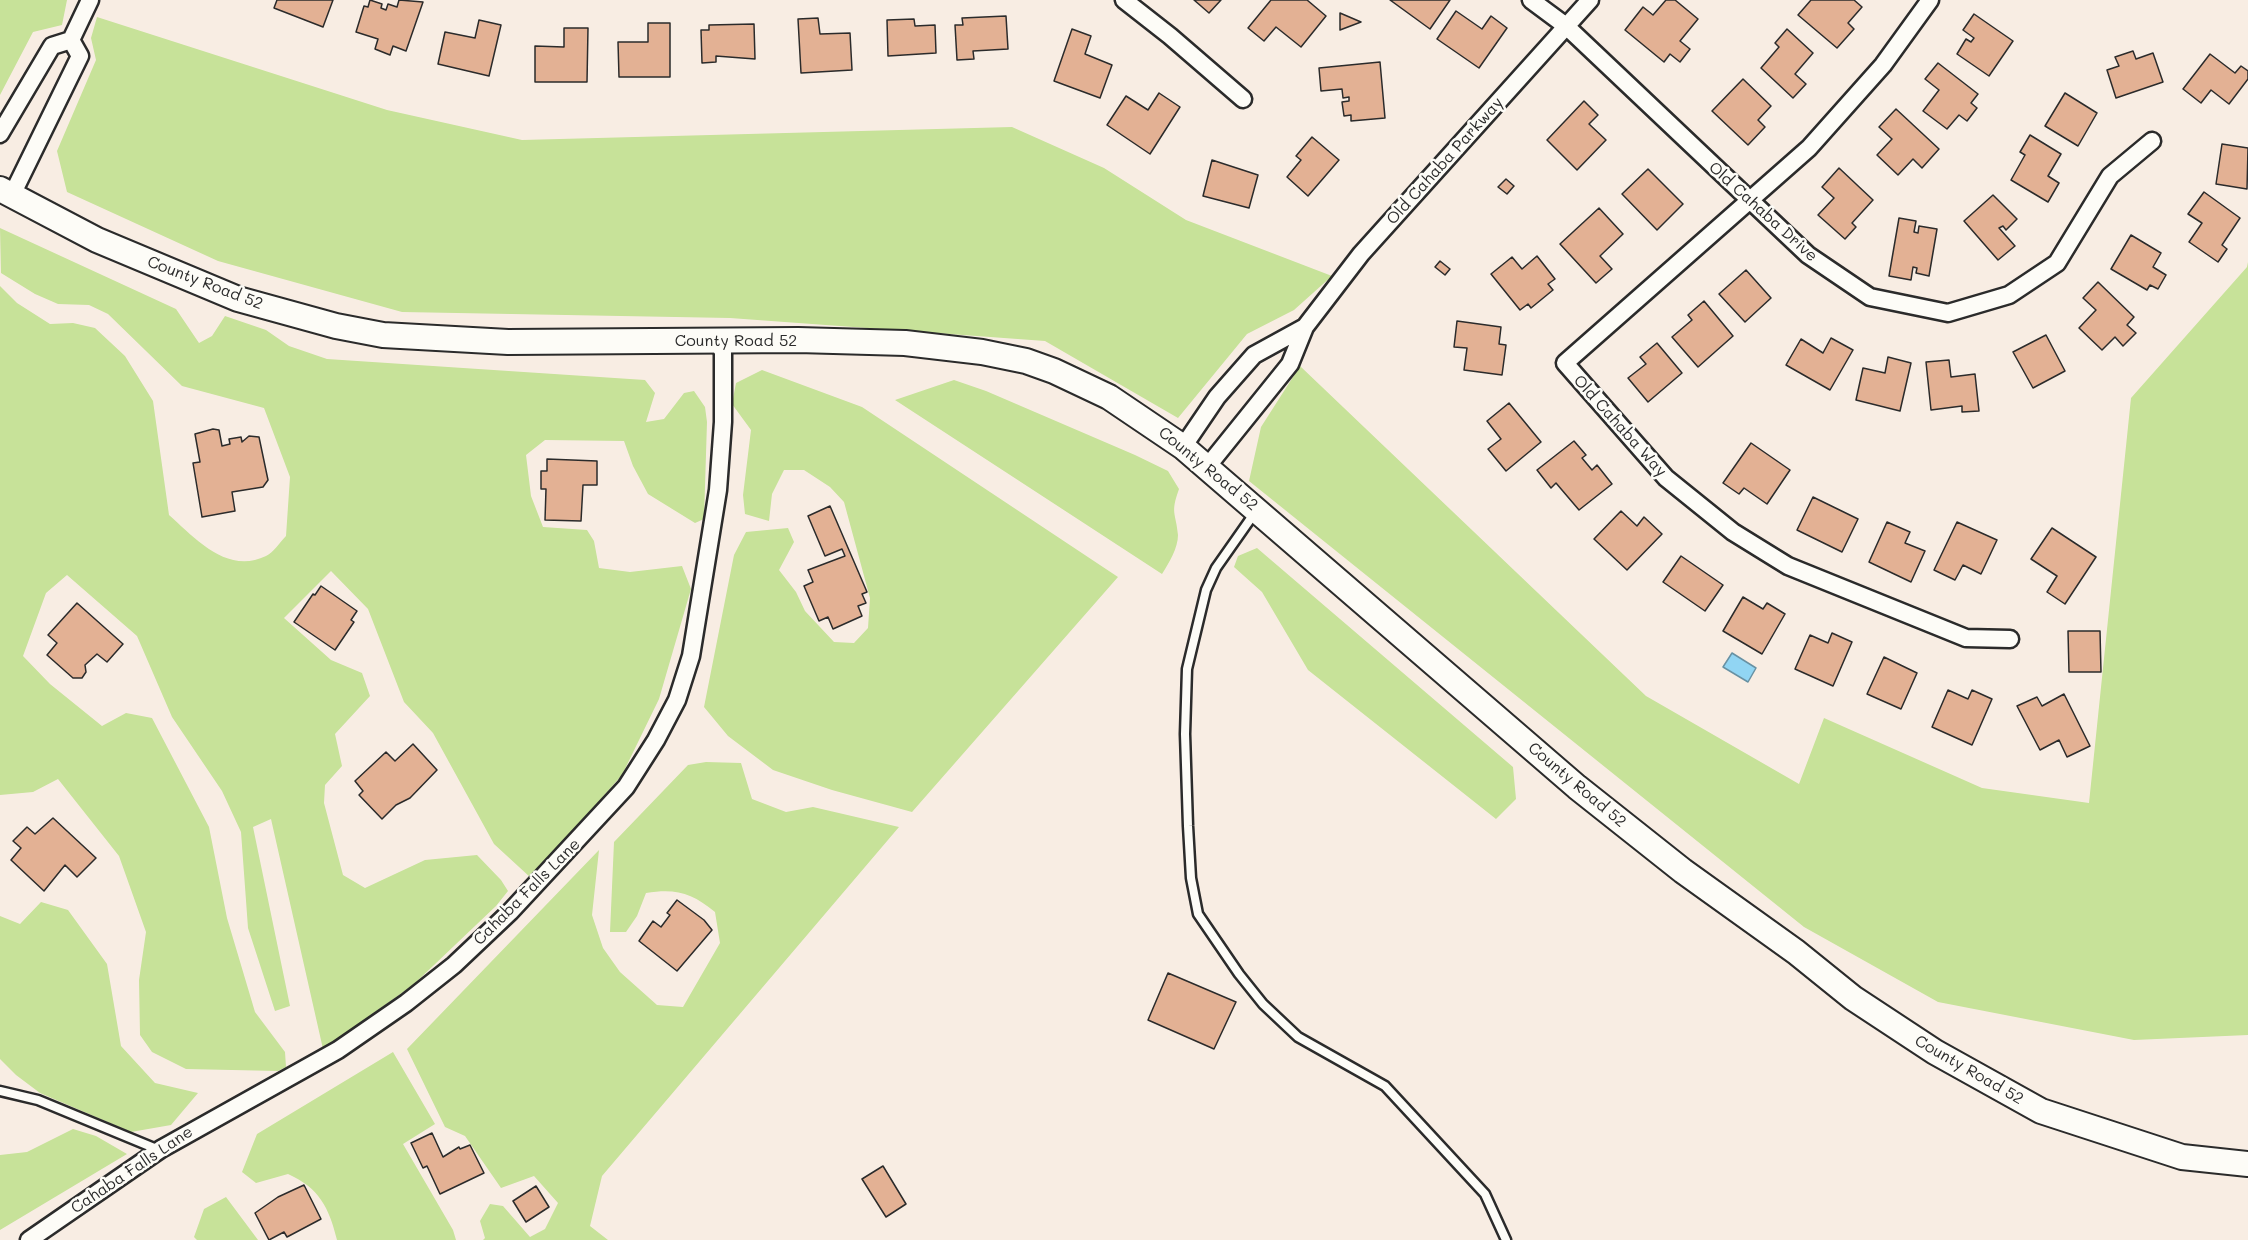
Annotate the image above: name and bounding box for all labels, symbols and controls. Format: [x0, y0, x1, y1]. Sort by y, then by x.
street label: Old Cahaba Parkway [1383, 93, 1507, 229]
street label: Old Cahaba Drive [1705, 158, 1821, 266]
street label: County Road 52 [144, 252, 266, 314]
street label: County Road 52 [675, 331, 797, 351]
street label: Old Cahaba Way [1569, 371, 1671, 481]
street label: County Road 52 [1154, 423, 1262, 515]
street label: County Road 52 [1524, 738, 1630, 832]
street label: Cahaba Falls Lane [470, 835, 584, 949]
street label: County Road 52 [1911, 1031, 2027, 1109]
street label: Cahaba Falls Lane [67, 1122, 197, 1218]

